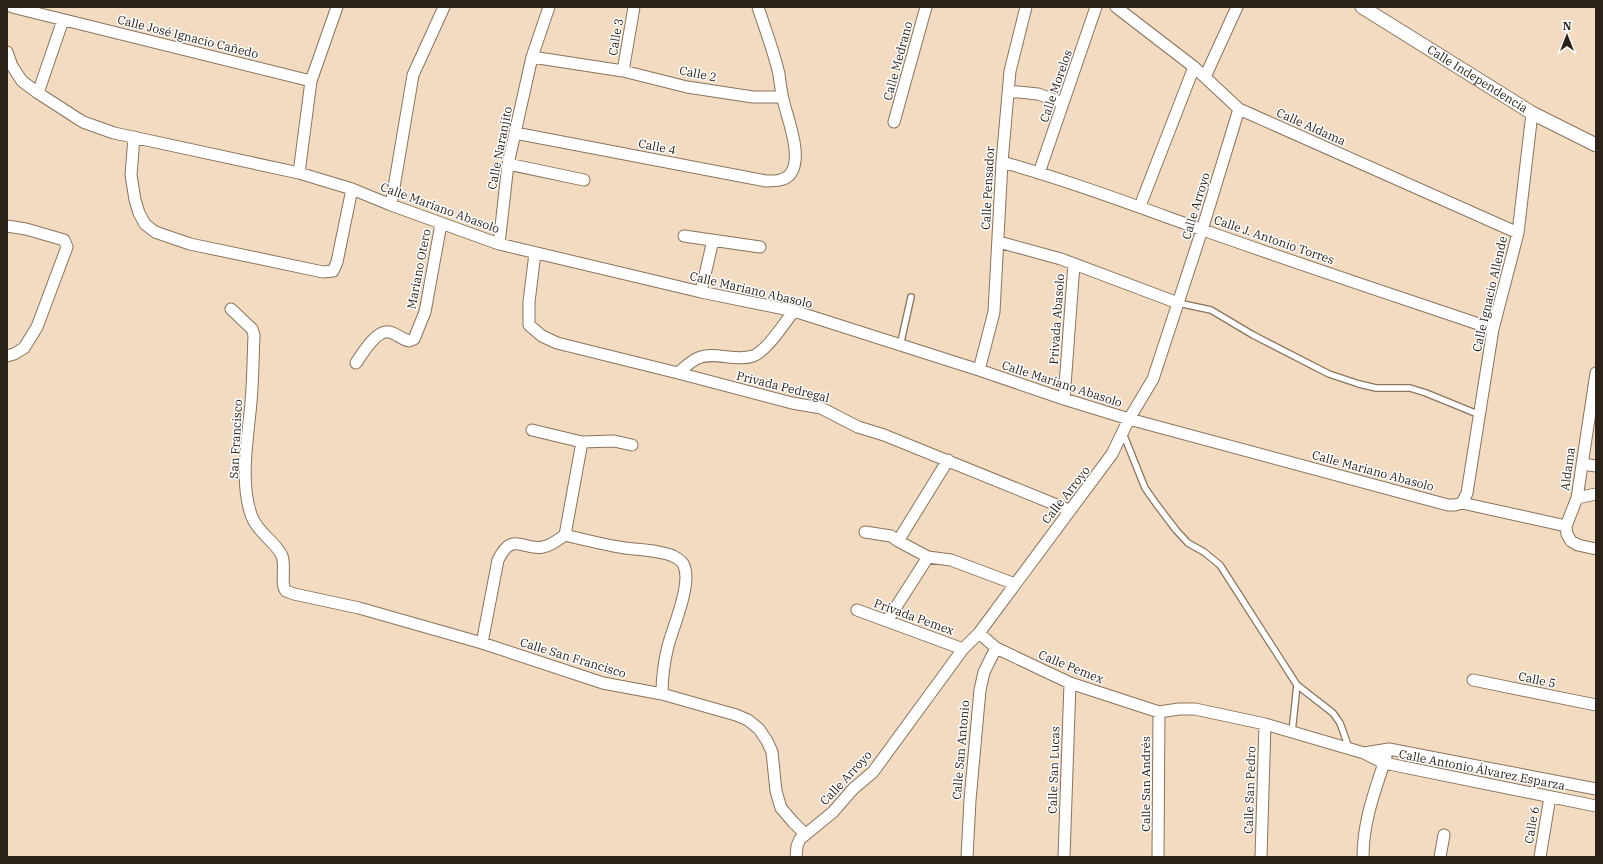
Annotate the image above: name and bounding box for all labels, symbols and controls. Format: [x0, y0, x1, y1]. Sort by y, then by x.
street label: Calle José Ignacio Cañedo [116, 12, 260, 61]
north arrow [1547, 16, 1587, 56]
street label: Calle 3 [605, 17, 626, 57]
street label: Calle Medrano [880, 19, 915, 102]
text: N [1563, 19, 1572, 33]
street label: Calle Independencia [1425, 42, 1531, 116]
street label: Calle Morelos [1036, 47, 1075, 124]
street label: Calle 2 [678, 63, 718, 84]
street label: Calle Naranjito [484, 105, 515, 191]
street label: Calle Aldama [1274, 105, 1349, 149]
street label: Calle 4 [637, 136, 677, 157]
street label: Calle Pensador [978, 145, 997, 230]
street label: Calle Arroyo [1178, 170, 1213, 241]
street label: Calle Mariano Abasolo [379, 179, 502, 236]
street label: Calle J. Antonio Torres [1212, 212, 1336, 267]
street label: Mariano Otero [403, 227, 434, 310]
street label: Calle Ignacio Allende [1469, 235, 1510, 353]
street label: Calle Mariano Abasolo [688, 268, 814, 311]
street label: Privada Abasolo [1046, 273, 1067, 365]
street label: Calle Mariano Abasolo [1000, 357, 1124, 410]
street label: Privada Pedregal [735, 368, 832, 405]
street label: San Francisco [226, 399, 245, 479]
street label: Aldama [1557, 446, 1578, 492]
street label: Calle Mariano Abasolo [1311, 447, 1436, 494]
street label: Calle Arroyo [1038, 463, 1093, 527]
street label: Privada Pemex [872, 595, 956, 638]
street label: Calle San Francisco [518, 634, 628, 681]
street label: Calle Pemex [1036, 647, 1106, 686]
street label: Calle 5 [1517, 668, 1557, 691]
street label: Calle San Antonio [949, 699, 972, 800]
street label: Calle San Lucas [1044, 726, 1063, 814]
street label: Calle San Andrés [1138, 736, 1153, 832]
street label: Calle San Pedro [1240, 746, 1259, 834]
street label: Calle Antonio Álvarez Esparza [1398, 746, 1567, 793]
street label: Calle Arroyo [817, 747, 875, 808]
street label: Calle 6 [1521, 805, 1542, 845]

